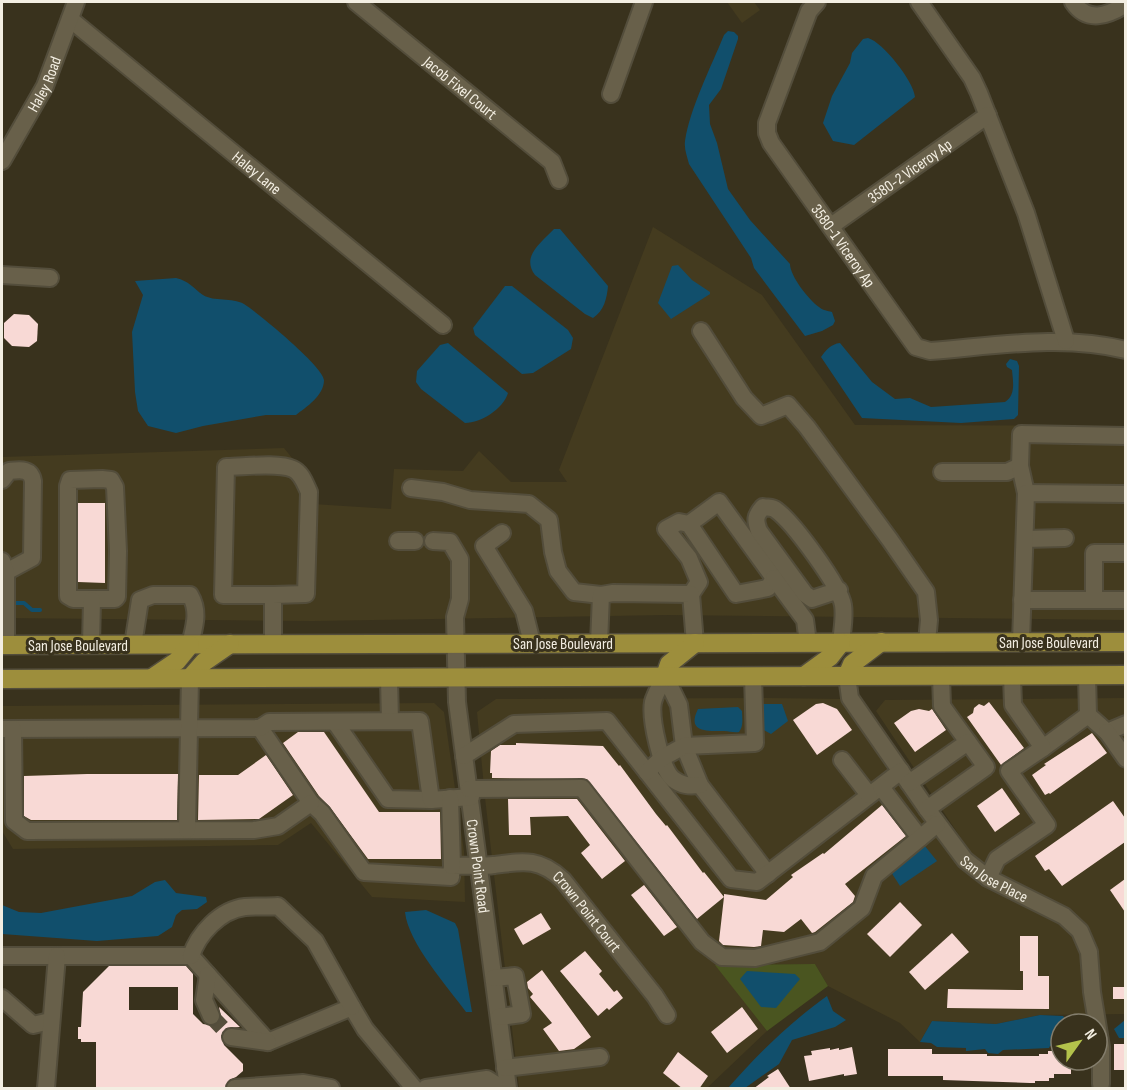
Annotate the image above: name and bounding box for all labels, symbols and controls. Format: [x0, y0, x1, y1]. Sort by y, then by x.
street label: Jacob Fixel Court [418, 52, 500, 124]
street label: Haley Road [24, 54, 66, 116]
street label: 3580-2 Viceroy Ap [864, 136, 956, 208]
street label: Haley Lane [228, 148, 284, 199]
street label: 3580-1 Viceroy Ap [806, 201, 879, 292]
street label: San Jose Boulevard [999, 634, 1099, 653]
street label: San Jose Boulevard [513, 635, 613, 654]
street label: San Jose Boulevard [28, 637, 128, 656]
street label: Crown Point Road [462, 818, 493, 914]
street label: San Jose Place [956, 852, 1031, 907]
street label: Crown Point Court [549, 867, 625, 957]
north arrow [1049, 1012, 1109, 1072]
text: N [1080, 1026, 1100, 1043]

